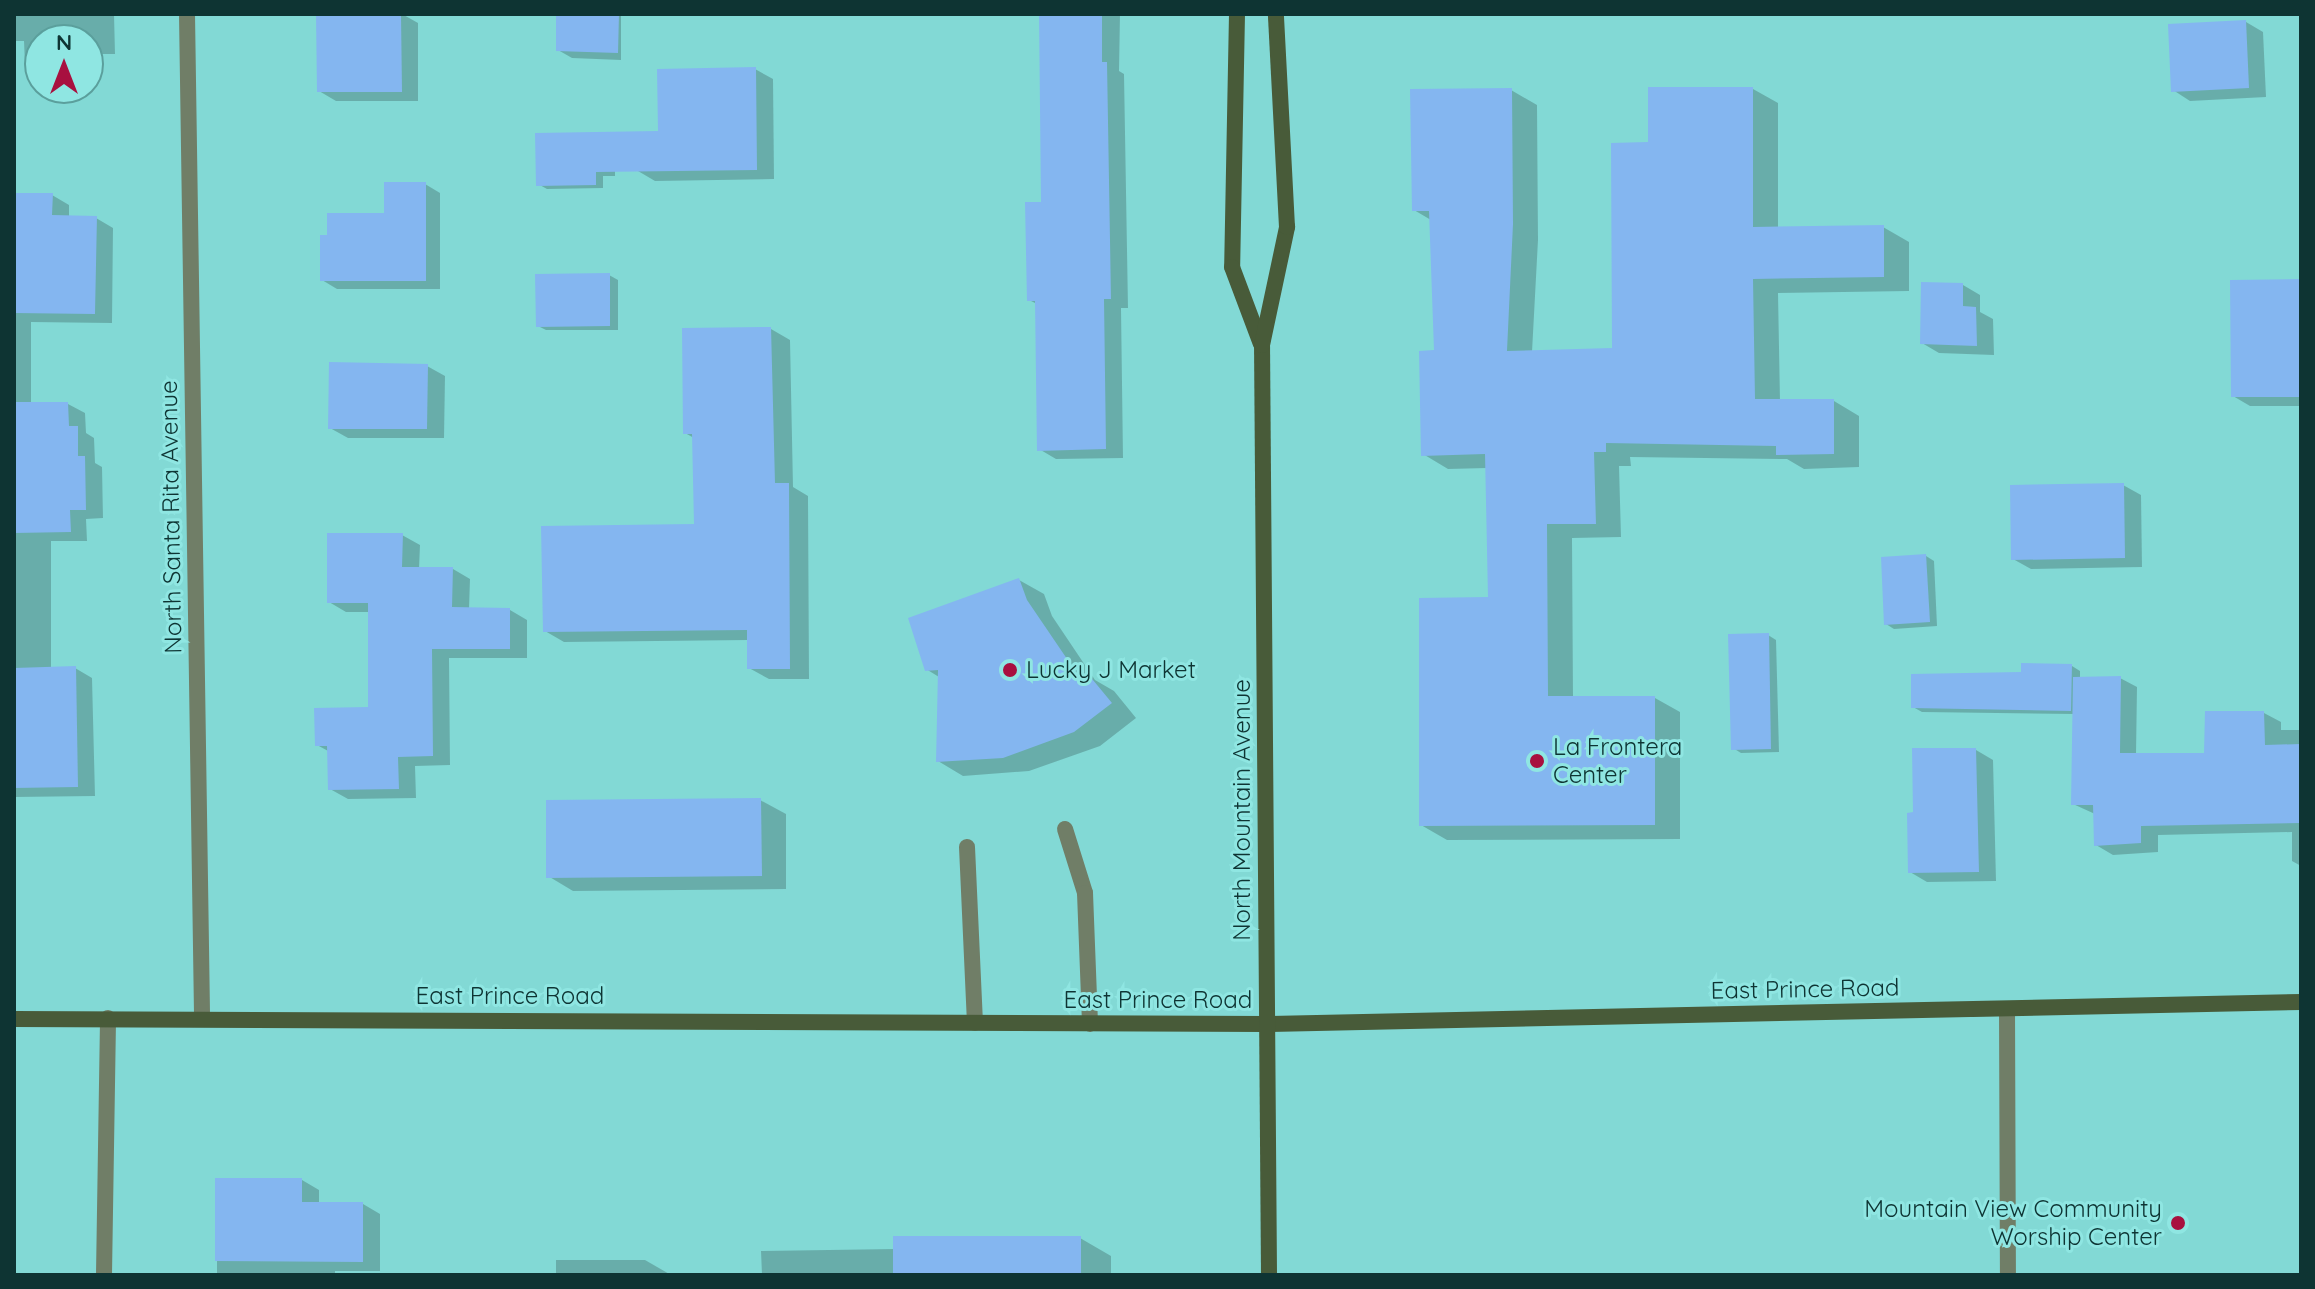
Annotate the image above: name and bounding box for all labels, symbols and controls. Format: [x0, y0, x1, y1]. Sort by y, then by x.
north arrow [24, 24, 104, 104]
text: N [56, 28, 72, 56]
street label: North Santa Rita Avenue [154, 380, 188, 654]
place label: Lucky J Market [1026, 656, 1196, 684]
marker: Lucky J Market [1001, 661, 1019, 679]
street label: North Mountain Avenue [1228, 679, 1256, 941]
place label: La Frontera Center [1553, 733, 1682, 789]
marker: La Frontera Center [1528, 752, 1546, 770]
street label: East Prince Road [1710, 973, 1900, 1005]
street label: East Prince Road [416, 982, 604, 1010]
street label: East Prince Road [1064, 986, 1252, 1014]
place label: Mountain View Community Worship Center [1864, 1195, 2162, 1251]
marker: Mountain View Community Worship Center [2169, 1214, 2187, 1232]

